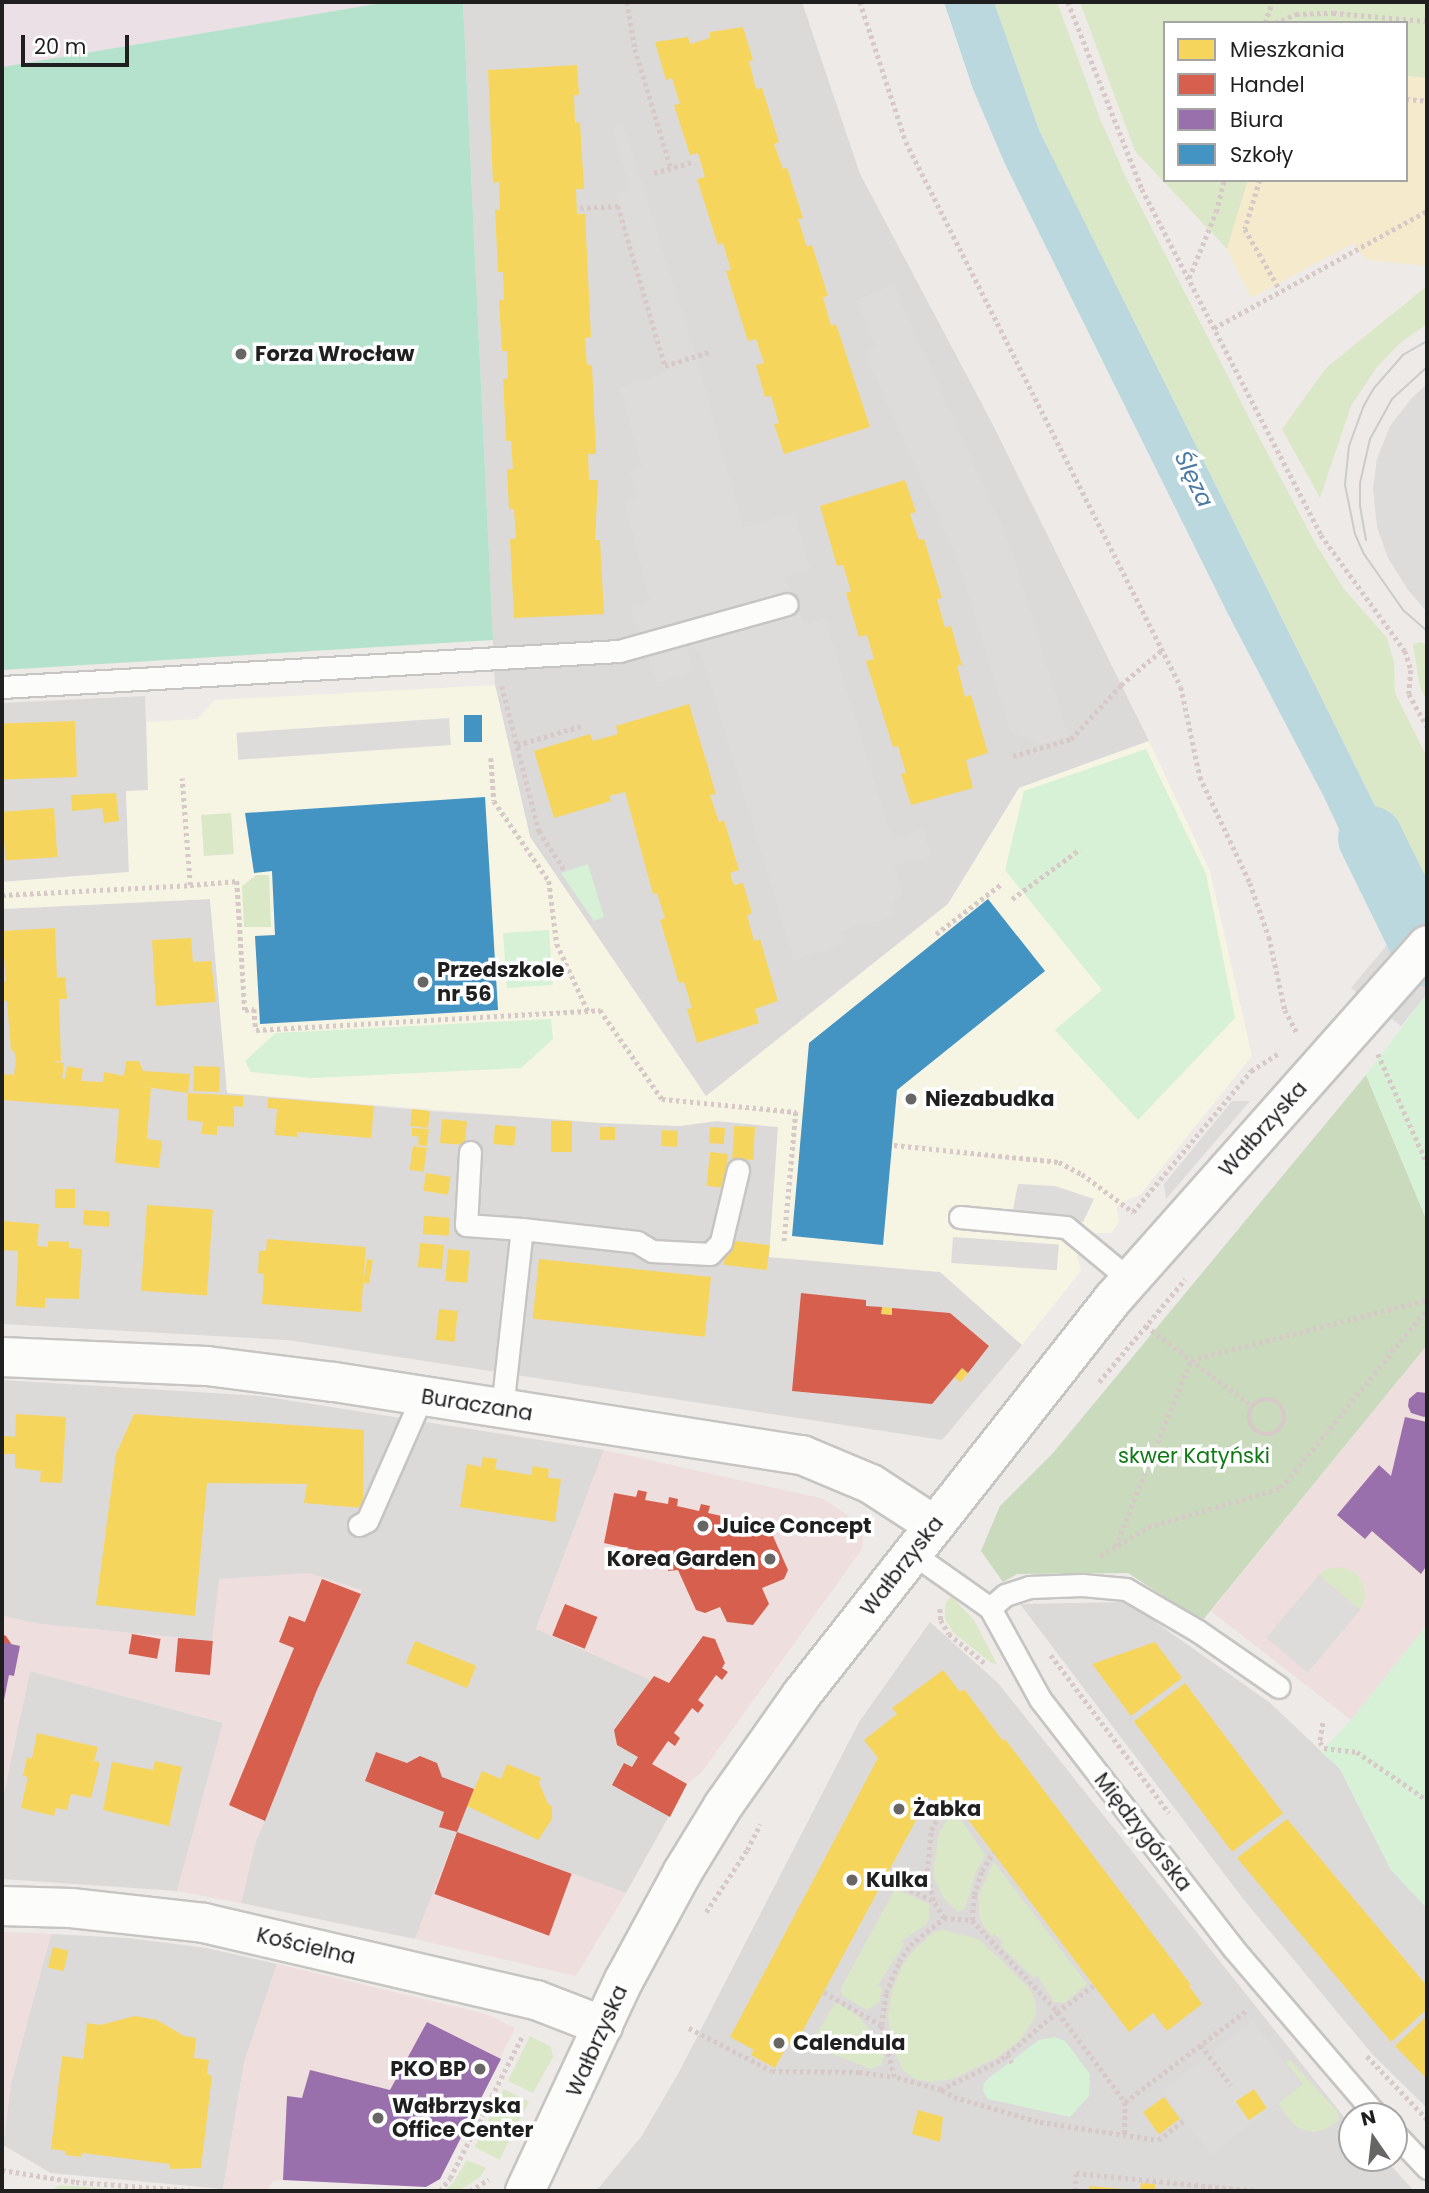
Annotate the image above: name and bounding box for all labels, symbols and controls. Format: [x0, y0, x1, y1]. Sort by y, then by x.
scale bar [24, 21, 133, 65]
legend [1163, 21, 1408, 182]
text: 20 m [34, 32, 87, 61]
text: Mieszkania [1230, 35, 1345, 64]
text: Handel [1230, 70, 1305, 99]
text: Biura [1230, 105, 1284, 134]
text: Szkoły [1230, 140, 1293, 169]
place label: Forza Wrocław [255, 341, 414, 367]
marker: Forza Wrocław [233, 346, 249, 362]
water label: Ślęza [1169, 446, 1219, 512]
place label: Przedszkole nr 56 [437, 957, 564, 1007]
marker: Przedszkole nr 56 [415, 974, 431, 990]
street label: Wałbrzyska [1214, 1076, 1312, 1182]
place label: Niezabudka [925, 1086, 1055, 1112]
marker: Niezabudka [903, 1091, 919, 1107]
street label: Buraczana [419, 1384, 535, 1426]
park label: skwer Katyński [1118, 1443, 1270, 1469]
street label: Wałbrzyska [855, 1511, 949, 1621]
place label: Juice Concept [717, 1513, 872, 1539]
marker: Juice Concept [695, 1518, 711, 1534]
place label: Korea Garden [607, 1546, 756, 1572]
marker: Korea Garden [762, 1551, 778, 1567]
street label: Międzygórska [1089, 1768, 1197, 1896]
place label: Żabka [913, 1796, 981, 1822]
marker: Żabka [891, 1801, 907, 1817]
place label: Kulka [866, 1867, 928, 1893]
marker: Kulka [844, 1872, 860, 1888]
street label: Kościelna [254, 1922, 358, 1970]
street label: Wałbrzyska [561, 1981, 633, 2101]
place label: Calendula [793, 2030, 905, 2056]
marker: Calendula [771, 2035, 787, 2051]
place label: PKO BP [390, 2056, 466, 2082]
marker: PKO BP [472, 2061, 488, 2077]
place label: Wałbrzyska Office Center [392, 2093, 533, 2143]
north arrow [1338, 2102, 1408, 2172]
text: N [1358, 2103, 1378, 2133]
marker: Wałbrzyska Office Center [370, 2110, 386, 2126]

